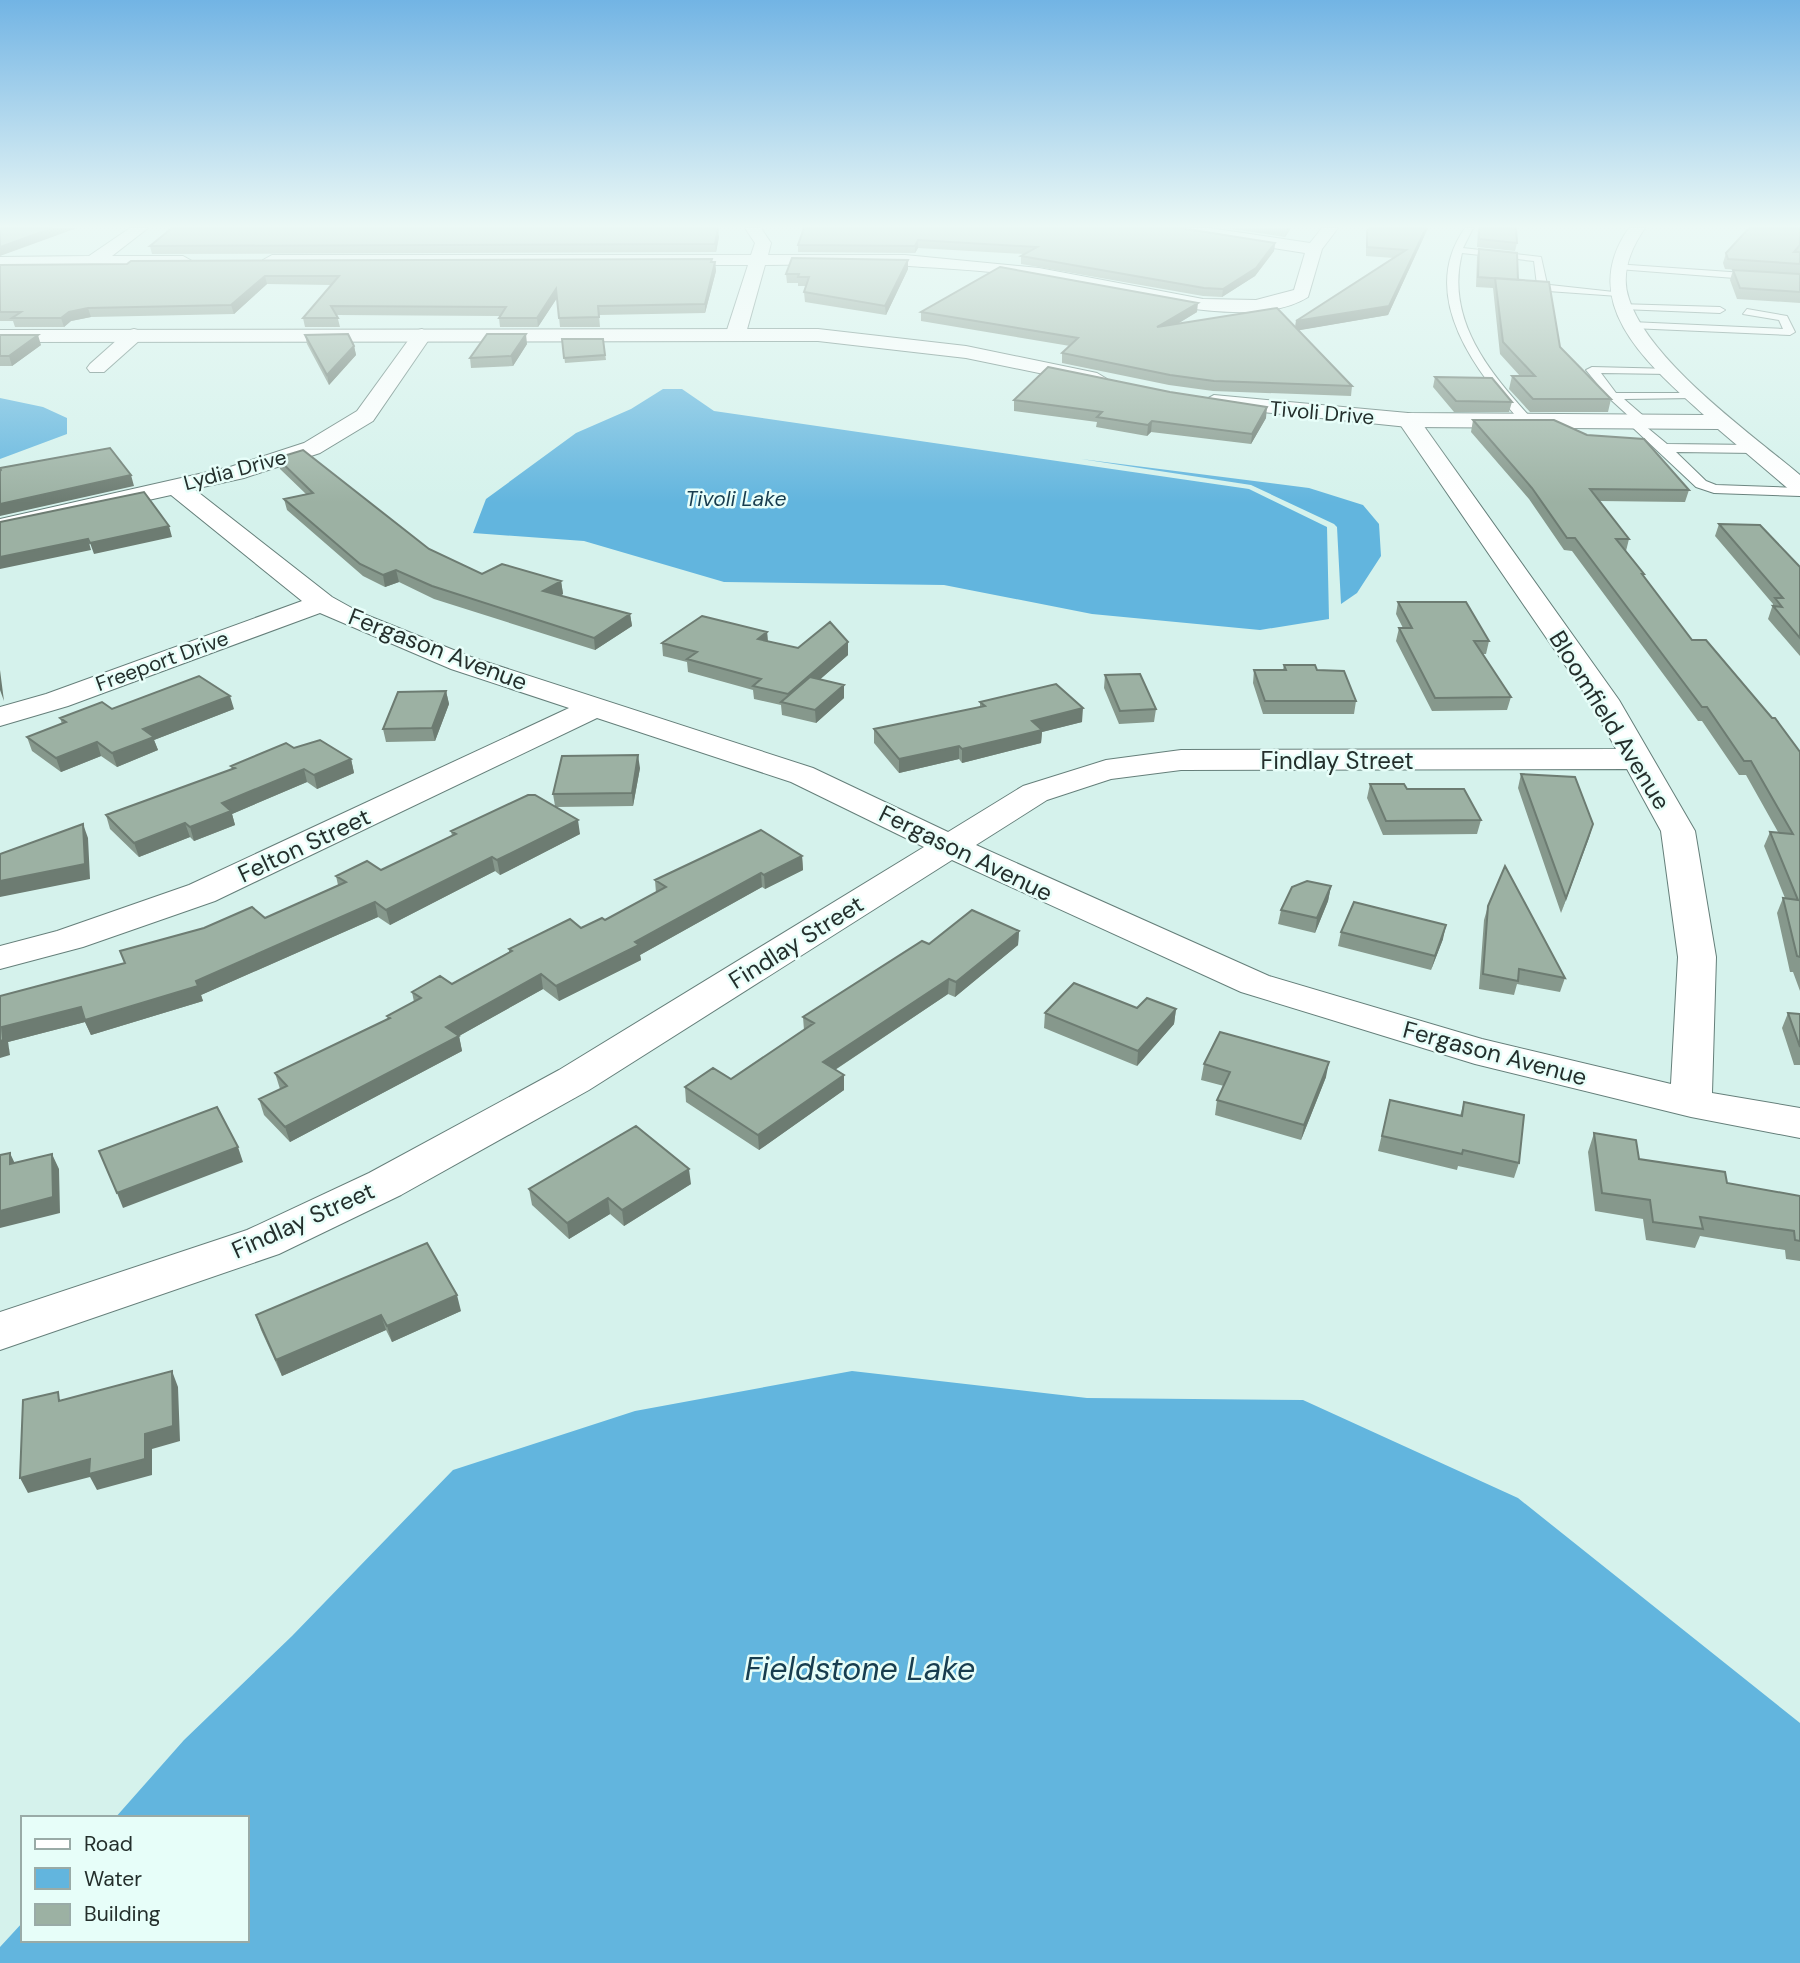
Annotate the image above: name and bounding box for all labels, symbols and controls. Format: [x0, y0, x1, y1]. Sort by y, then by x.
street label: Tivoli Drive [1269, 394, 1376, 432]
street label: Lydia Drive [180, 443, 290, 497]
water label: Tivoli Lake [686, 485, 786, 513]
street label: Fergason Avenue [344, 601, 532, 697]
street label: Freeport Drive [92, 624, 232, 698]
street label: Bloomfield Avenue [1542, 625, 1678, 815]
street label: Findlay Street [1260, 745, 1414, 776]
street label: Fergason Avenue [874, 798, 1058, 908]
street label: Felton Street [233, 801, 375, 889]
street label: Findlay Street [723, 888, 869, 996]
street label: Fergason Avenue [1400, 1014, 1590, 1092]
street label: Findlay Street [227, 1175, 379, 1265]
water label: Fieldstone Lake [745, 1648, 975, 1690]
legend [21, 1816, 248, 1942]
text: Road [84, 1830, 133, 1858]
text: Water [84, 1865, 142, 1893]
text: Building [84, 1900, 161, 1928]

